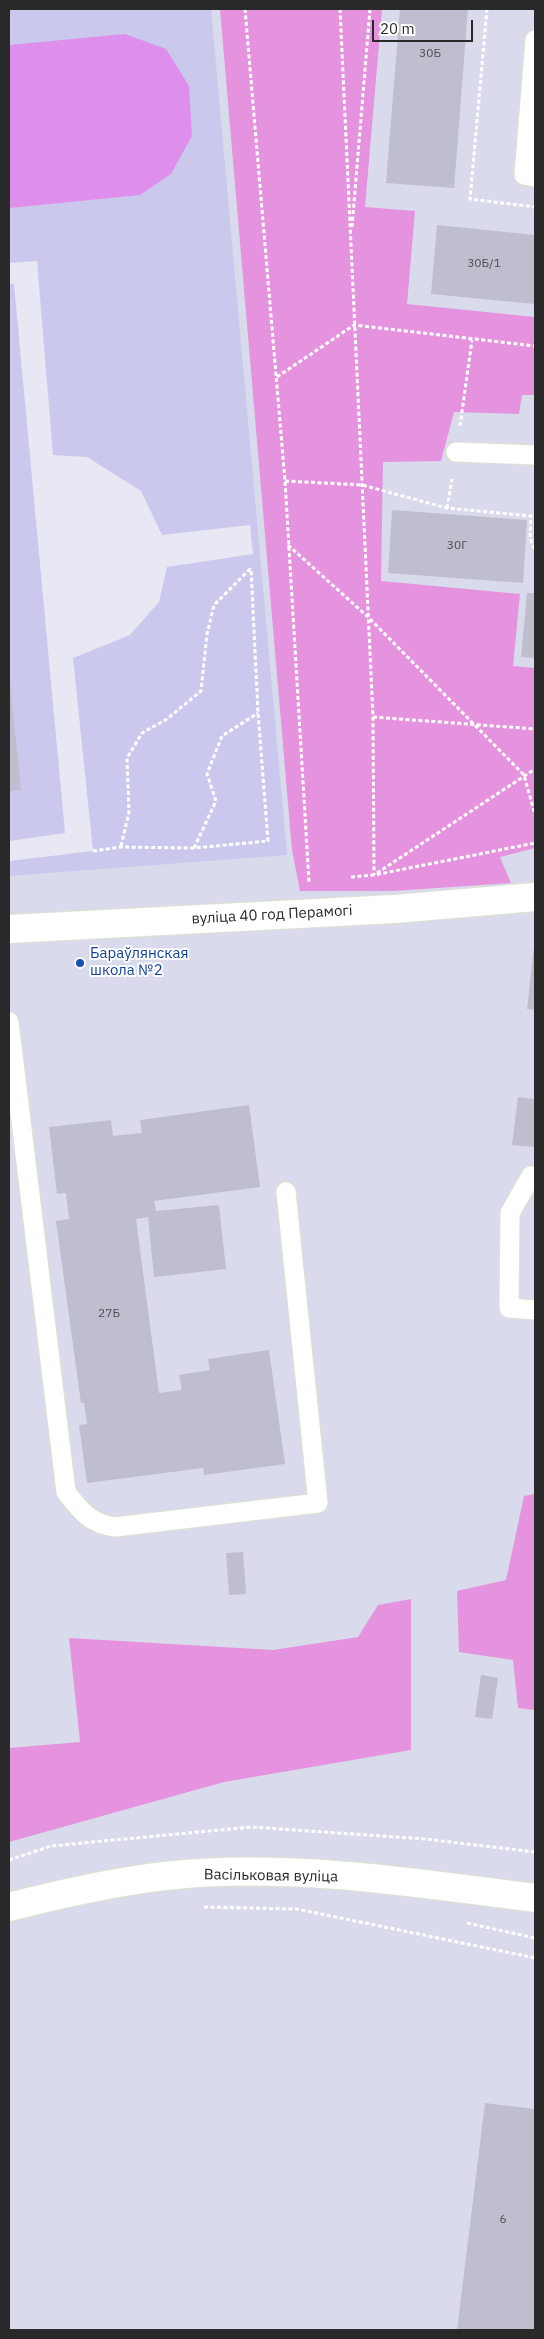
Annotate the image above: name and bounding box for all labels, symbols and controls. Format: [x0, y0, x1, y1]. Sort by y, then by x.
scale bar [374, 10, 475, 42]
text: 20 m [380, 19, 415, 38]
house number: 30Б [419, 47, 441, 61]
house number: 30Б/1 [467, 257, 501, 271]
house number: 30Г [447, 539, 467, 553]
street label: вуліца 40 год Перамогі [191, 902, 353, 928]
place label: Бараўлянская школа №2 [90, 945, 188, 980]
marker: Бараўлянская школа №2 [74, 957, 86, 969]
house number: 27Б [98, 1307, 120, 1321]
street label: Васільковая вуліца [204, 1866, 338, 1886]
house number: 6 [499, 2213, 507, 2227]

